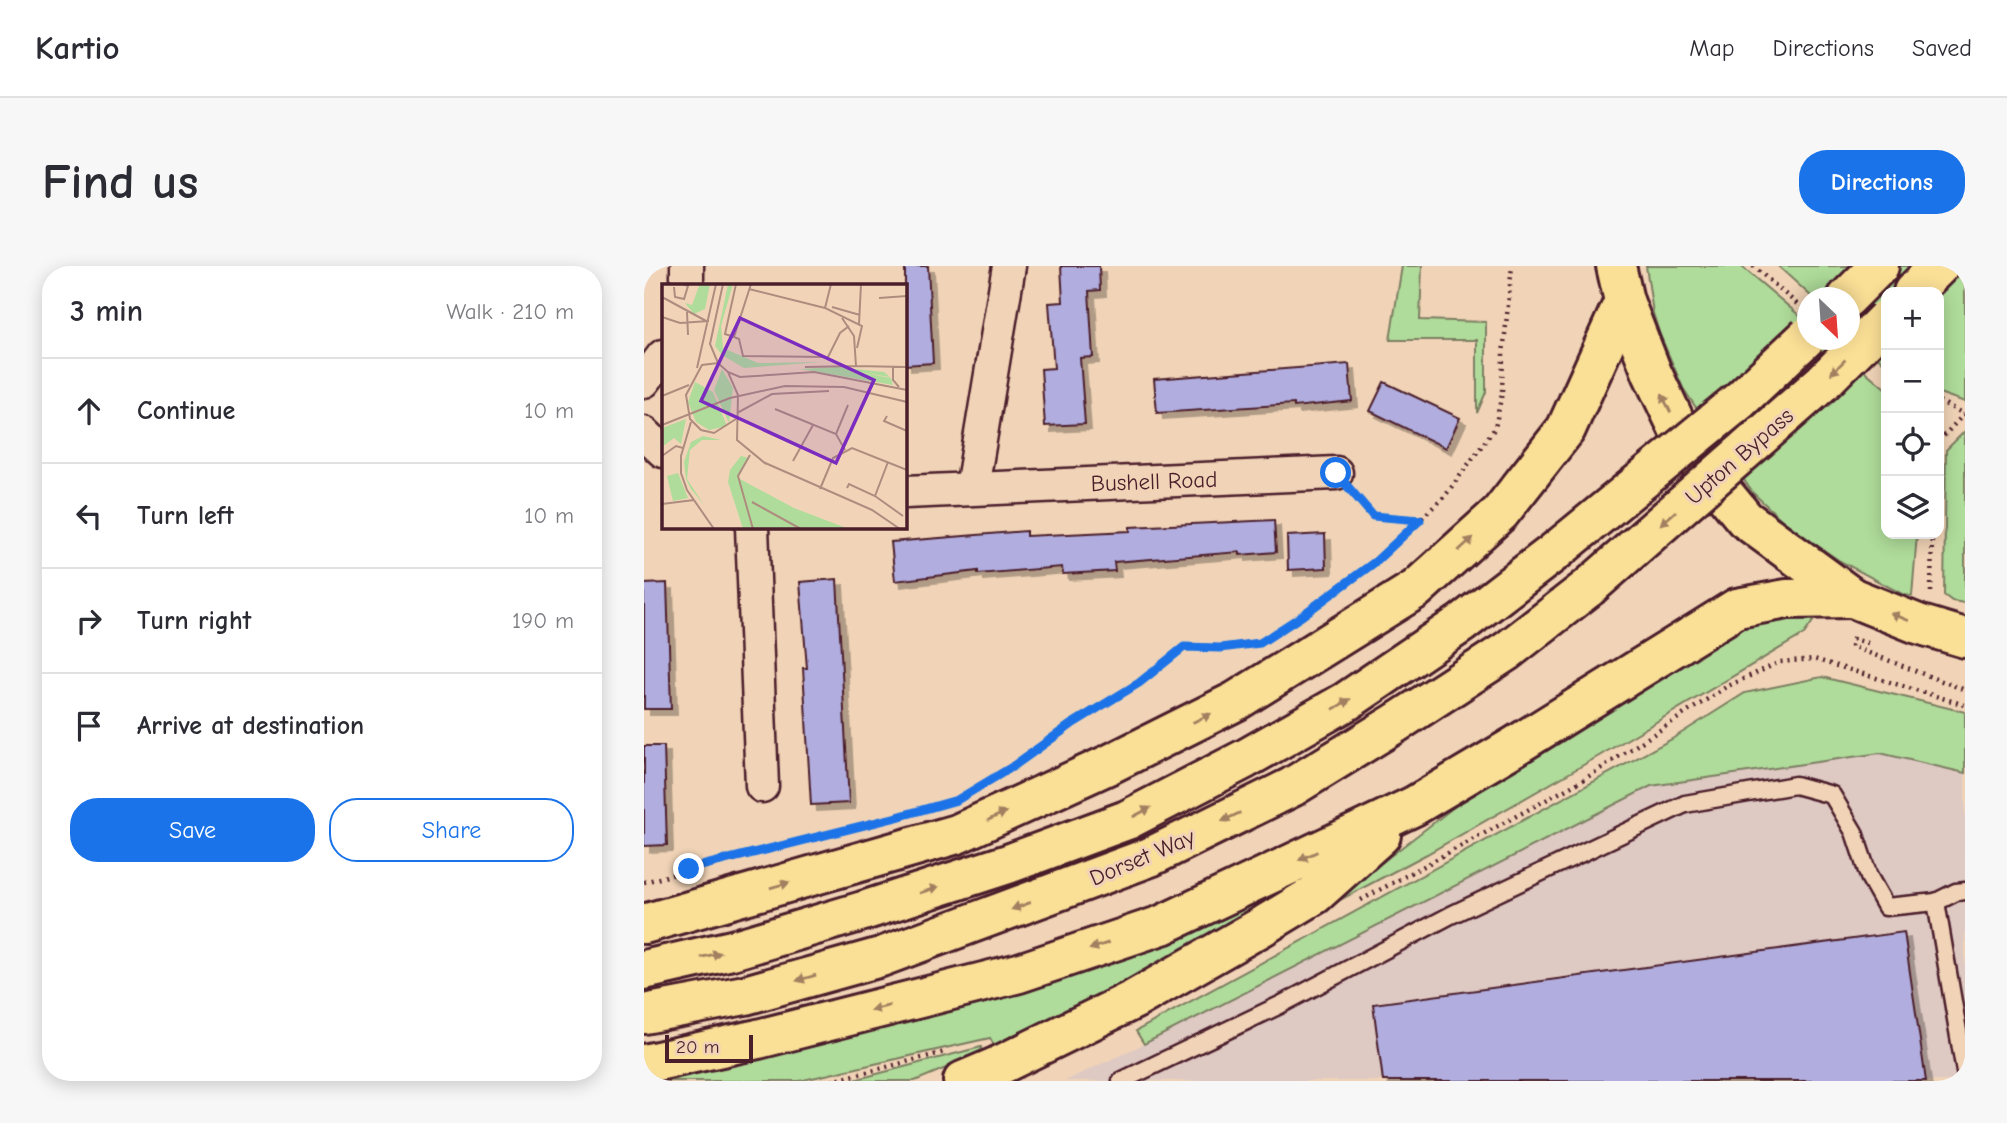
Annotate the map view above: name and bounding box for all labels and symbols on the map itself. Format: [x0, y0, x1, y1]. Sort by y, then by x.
inset map [662, 284, 906, 528]
north arrow [1797, 287, 1860, 350]
one-way arrow [1830, 359, 1847, 375]
one-way arrow [1660, 393, 1672, 413]
street label: Upton Bypass [1680, 402, 1799, 511]
route start [1320, 457, 1351, 488]
street label: Bushell Road [1090, 466, 1218, 497]
one-way arrow [1659, 510, 1676, 525]
one-way arrow [1457, 536, 1474, 552]
one-way arrow [1890, 611, 1910, 623]
one-way arrow [1332, 698, 1352, 710]
one-way arrow [1192, 713, 1212, 724]
one-way arrow [1132, 807, 1152, 818]
one-way arrow [986, 810, 1007, 821]
one-way arrow [1221, 812, 1241, 823]
street label: Dorset Way [1086, 823, 1199, 892]
one-way arrow [1298, 850, 1318, 862]
route end [673, 853, 704, 884]
one-way arrow [770, 880, 791, 890]
one-way arrow [918, 884, 939, 895]
one-way arrow [1011, 900, 1032, 911]
one-way arrow [1089, 941, 1110, 952]
one-way arrow [700, 949, 722, 960]
one-way arrow [795, 973, 817, 984]
one-way arrow [869, 1003, 891, 1014]
scale bar [665, 1032, 752, 1064]

